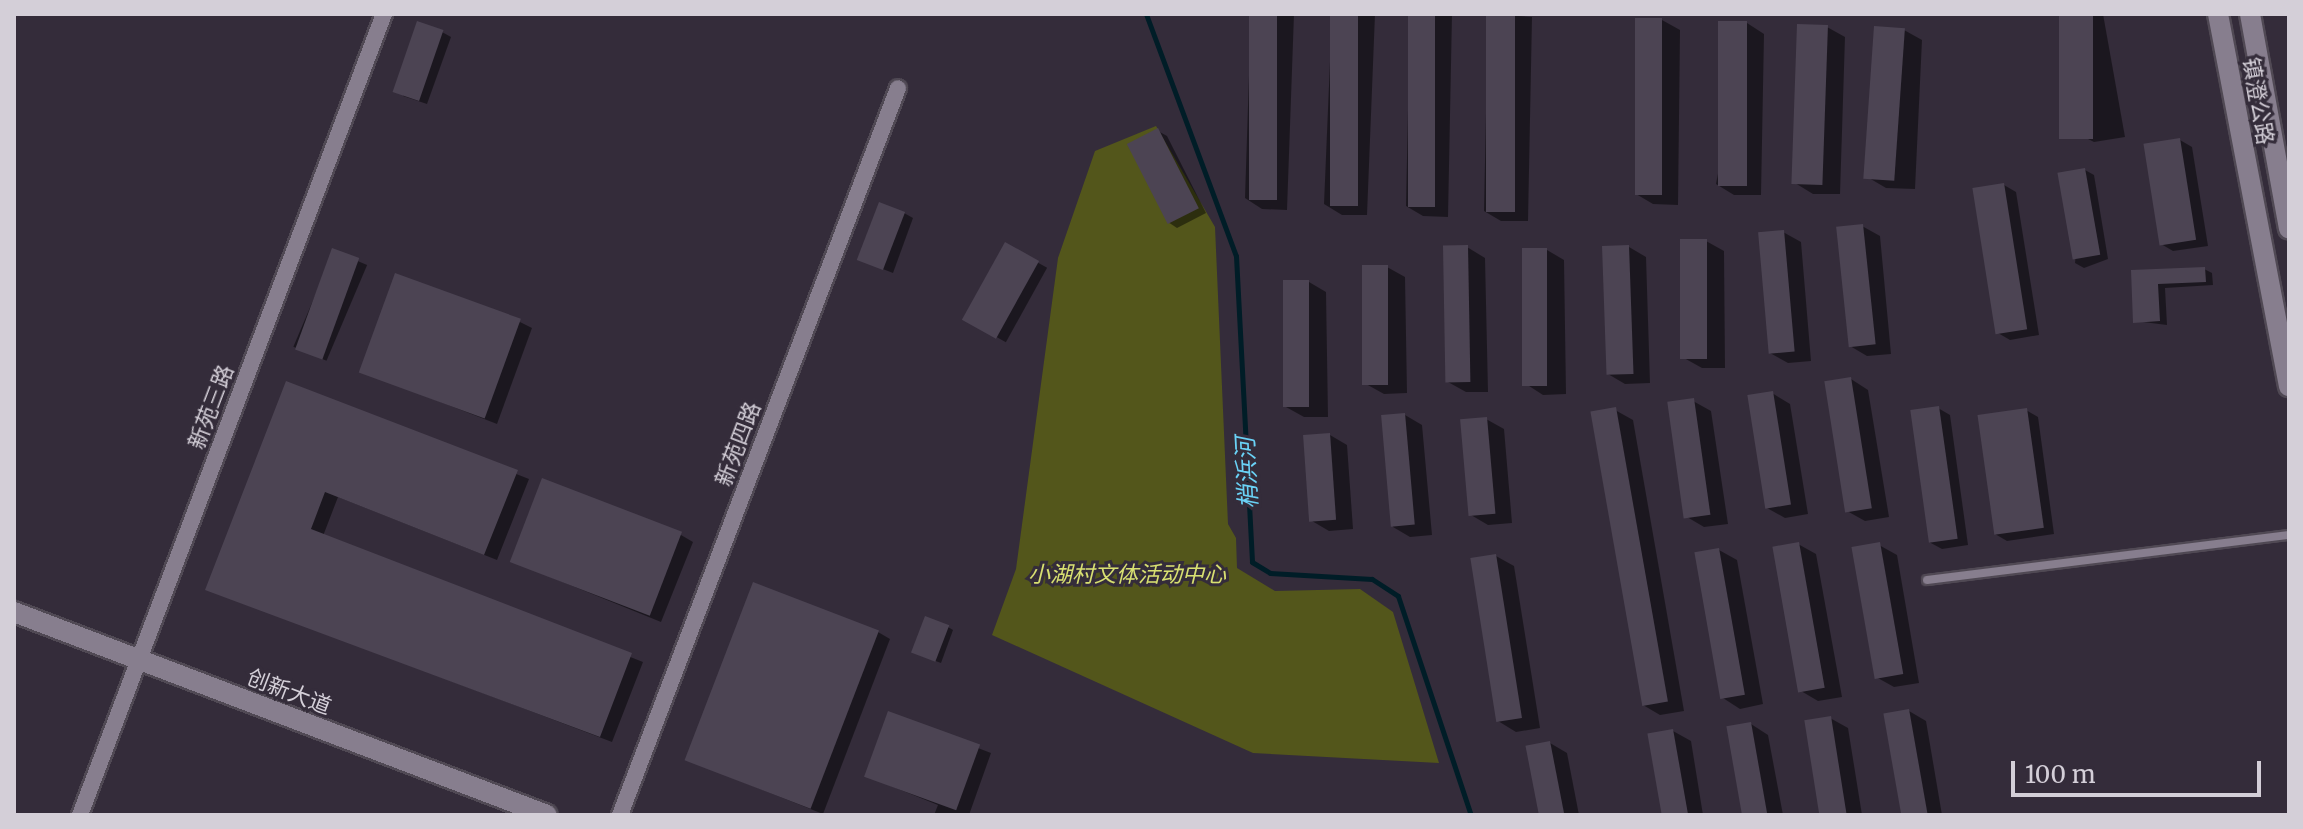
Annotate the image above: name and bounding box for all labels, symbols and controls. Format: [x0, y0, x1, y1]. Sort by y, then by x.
street label: 镇澄公路 [2237, 55, 2279, 147]
street label: 新苑三路 [183, 361, 239, 453]
street label: 新苑四路 [710, 398, 766, 490]
water label: 梢浜河 [1231, 436, 1263, 510]
park label: 小湖村文体活动中心 [1028, 562, 1226, 588]
street label: 创新大道 [243, 664, 335, 720]
scale bar [2015, 745, 2265, 795]
text: 100 m [2025, 759, 2095, 790]

